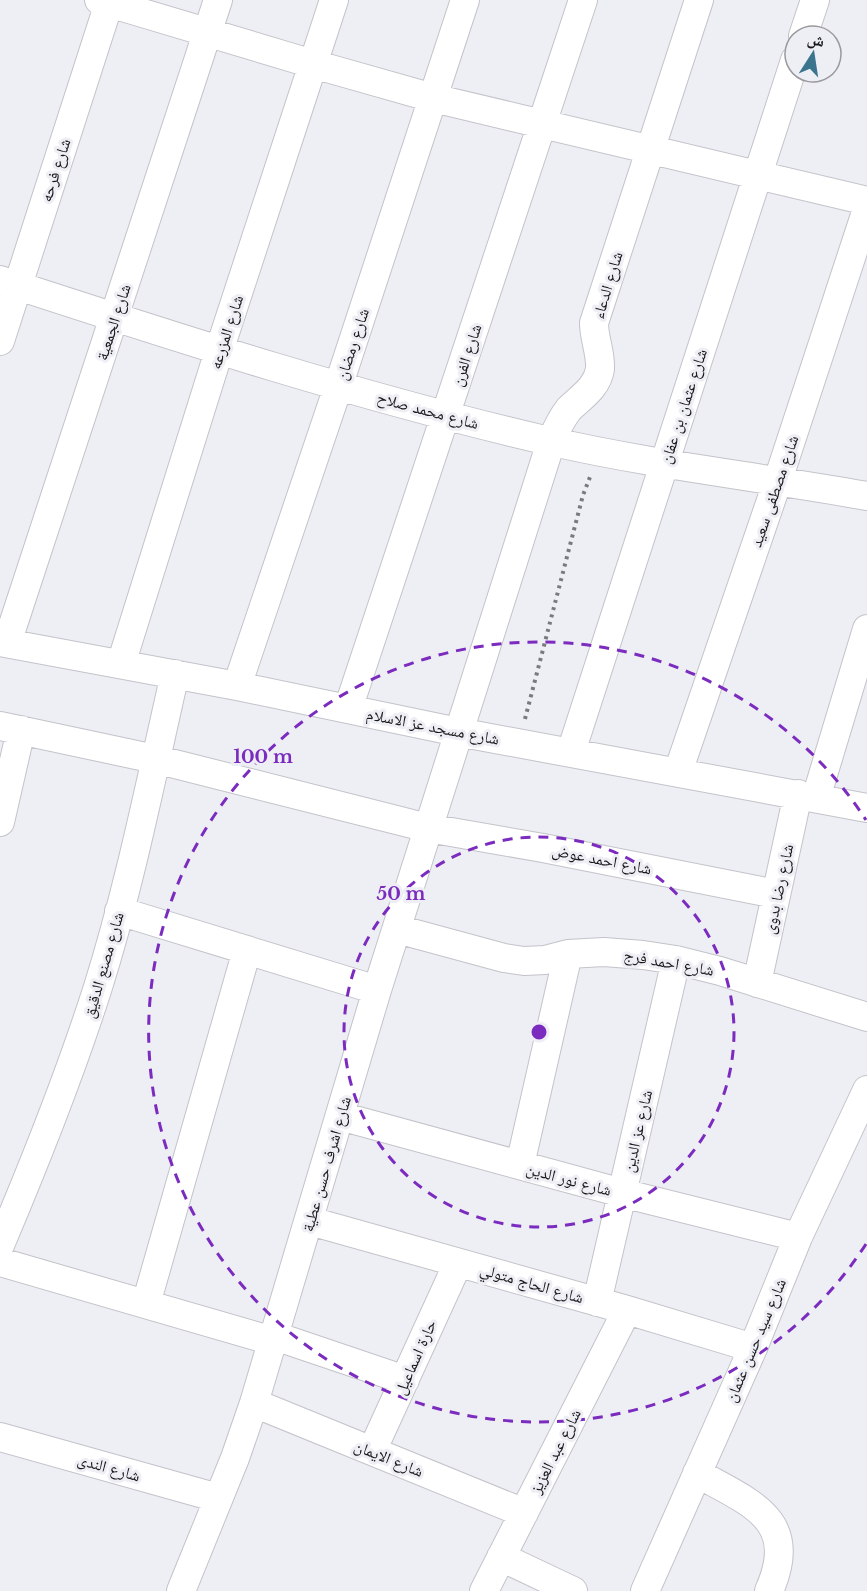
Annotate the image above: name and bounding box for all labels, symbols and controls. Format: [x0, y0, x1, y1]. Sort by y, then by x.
north arrow [783, 24, 843, 84]
text: ش [806, 28, 827, 51]
street label: شارع فرحه [35, 136, 76, 205]
street label: شارع الدعاء [587, 249, 628, 321]
street label: شارع الجمعية [91, 281, 136, 363]
street label: شارع المزرعه [205, 292, 248, 372]
street label: شارع رمضان [331, 306, 374, 383]
street label: شارع الفرن [447, 321, 486, 389]
street label: شارع عثمان بن عفان [655, 346, 712, 466]
street label: شارع محمد صلاح [375, 387, 481, 434]
street label: شارع مصطفى سعيد [745, 432, 803, 550]
street label: شارع مسجد عز الاسلام [365, 703, 501, 750]
text: 100 m [233, 746, 293, 768]
street label: شارع احمد عوض [550, 840, 653, 879]
street label: شارع رضا بدوى [759, 842, 798, 936]
text: 50 m [377, 883, 426, 905]
street label: شارع مصنع الدقيق [78, 910, 129, 1021]
street label: شارع احمد فرج [622, 944, 716, 981]
centre of rings [529, 1022, 549, 1042]
street label: شارع عز الدين [618, 1088, 657, 1174]
street label: شارع اشرف حسن عطية [297, 1094, 356, 1234]
street label: شارع نور الدين [524, 1158, 614, 1201]
street label: شارع الحاج متولي [477, 1259, 586, 1310]
street label: شارع سيد حسن عثمان [720, 1275, 791, 1405]
street label: حارة اسماعيل [390, 1316, 441, 1398]
street label: شارع عبد العزيز [525, 1405, 586, 1498]
street label: شارع الايمان [351, 1435, 426, 1482]
street label: شارع الندى [75, 1449, 143, 1486]

